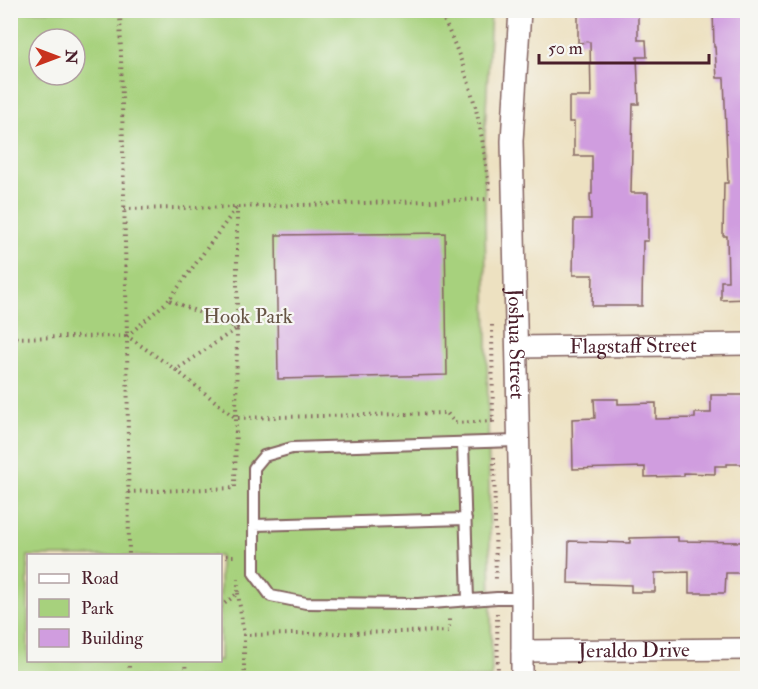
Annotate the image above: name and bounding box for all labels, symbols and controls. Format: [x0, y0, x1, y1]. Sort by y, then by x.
north arrow [27, 27, 87, 87]
scale bar [539, 27, 708, 65]
text: 50 m [548, 37, 583, 60]
text: N [61, 49, 81, 65]
street label: Joshua Street [502, 287, 531, 400]
park label: Hook Park [203, 303, 293, 330]
street label: Flagstaff Street [569, 331, 697, 360]
legend [27, 554, 222, 662]
text: Road [81, 567, 119, 590]
text: Park [81, 597, 114, 620]
text: Building [81, 627, 144, 650]
street label: Jeraldo Drive [577, 636, 690, 664]

